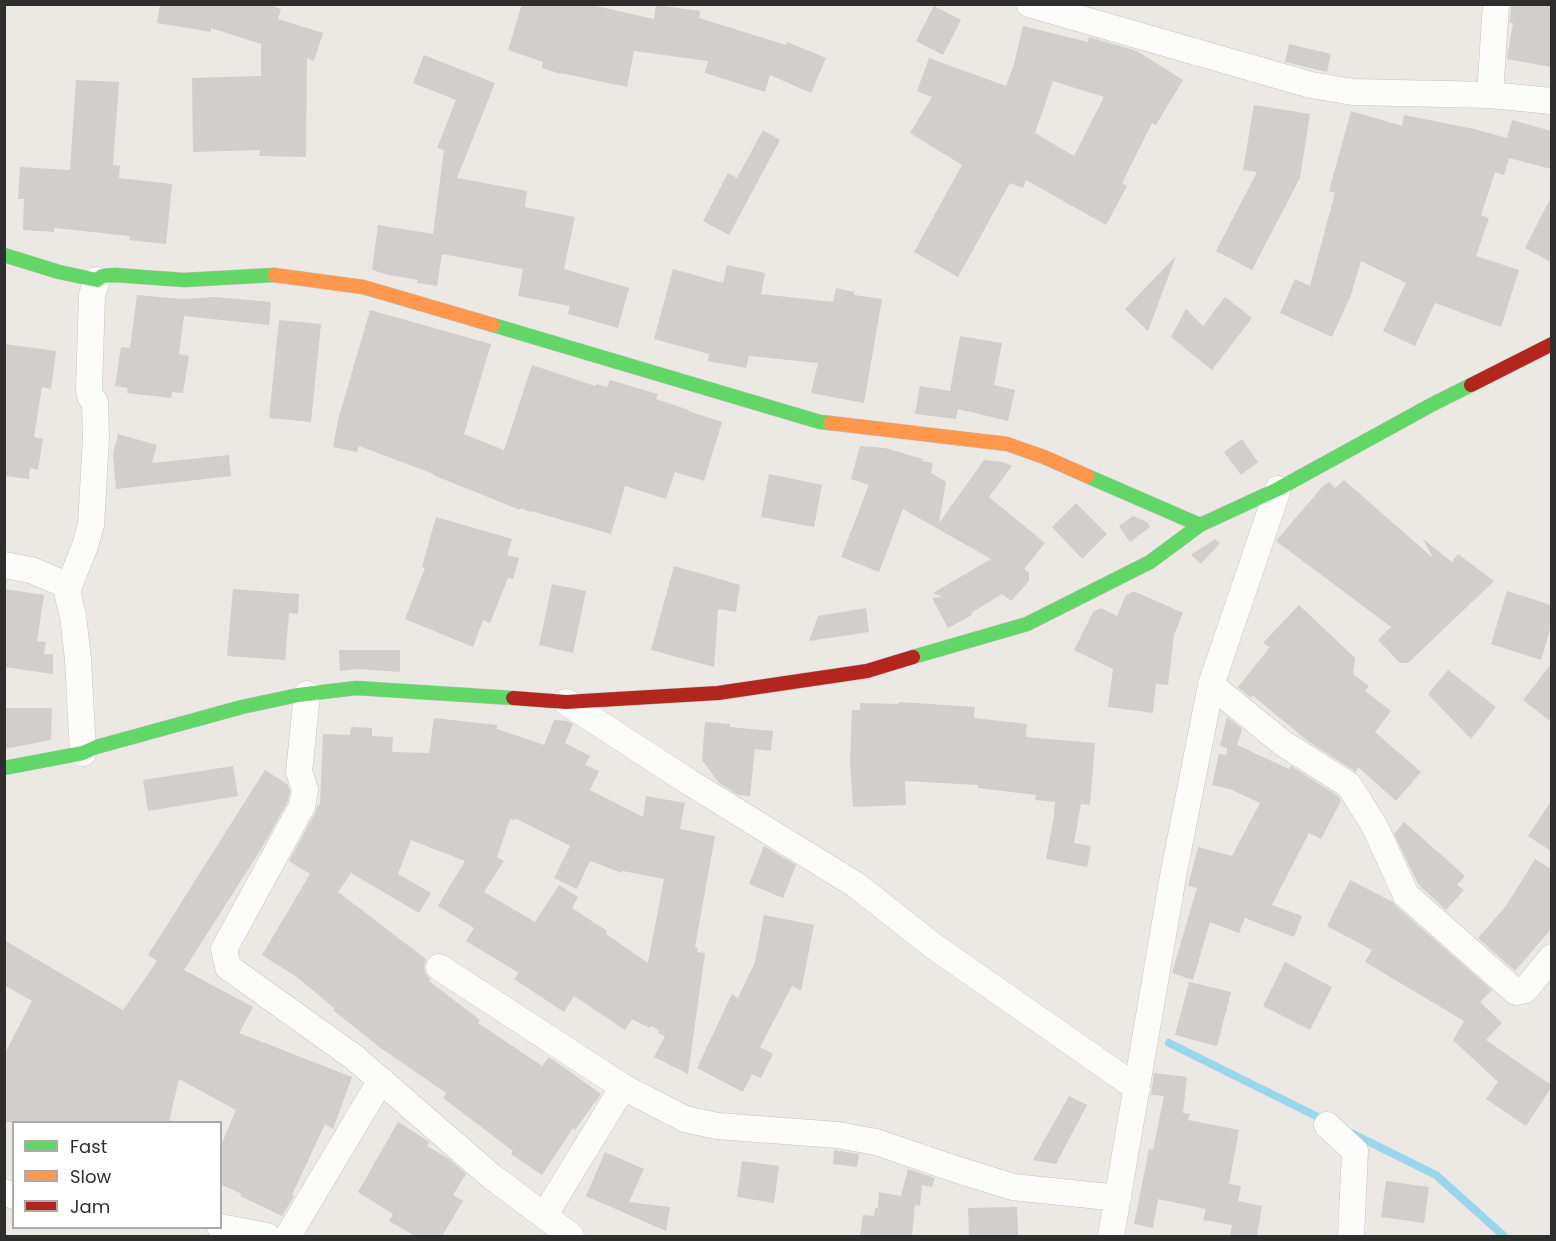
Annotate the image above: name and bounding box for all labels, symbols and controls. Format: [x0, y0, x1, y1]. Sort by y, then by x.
legend [12, 1121, 222, 1229]
text: Fast [70, 1134, 107, 1159]
text: Slow [70, 1164, 111, 1189]
text: Jam [70, 1194, 110, 1219]

